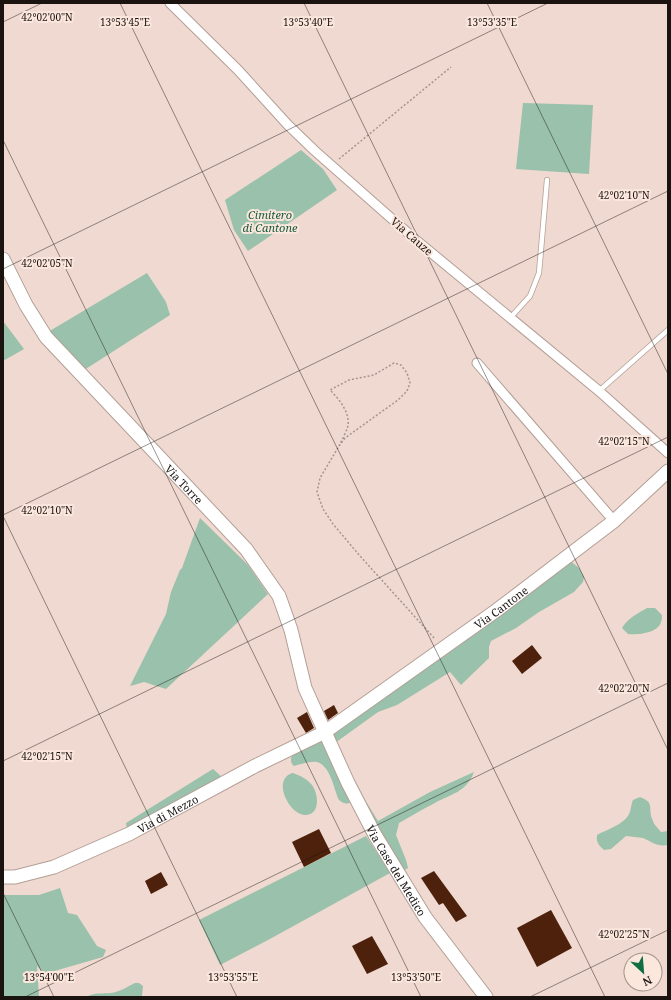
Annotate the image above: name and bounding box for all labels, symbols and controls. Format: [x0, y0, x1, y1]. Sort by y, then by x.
text: 42°02'00"N [21, 10, 73, 24]
text: 13°53'45"E [100, 15, 150, 29]
text: 13°53'40"E [283, 15, 333, 29]
text: 13°53'35"E [467, 15, 517, 29]
text: 42°02'10"N [598, 188, 650, 202]
park label: Cimitero di Cantone [243, 207, 298, 235]
street label: Via Cauze [388, 213, 436, 259]
text: 42°02'05"N [21, 256, 73, 270]
text: 42°02'15"N [598, 434, 650, 448]
street label: Via Torre [162, 461, 207, 507]
text: 42°02'10"N [21, 503, 73, 517]
street label: Via Cantone [471, 582, 531, 632]
text: 42°02'20"N [598, 681, 650, 695]
text: 42°02'15"N [21, 749, 73, 763]
street label: Via di Mezzo [134, 791, 201, 836]
street label: Via Case del Medico [363, 822, 430, 919]
text: 42°02'25"N [598, 927, 650, 941]
north arrow [623, 952, 663, 992]
text: 13°54'00"E [24, 970, 74, 984]
text: 13°53'55"E [208, 970, 258, 984]
text: 13°53'50"E [391, 970, 441, 984]
text: N [640, 973, 655, 990]

